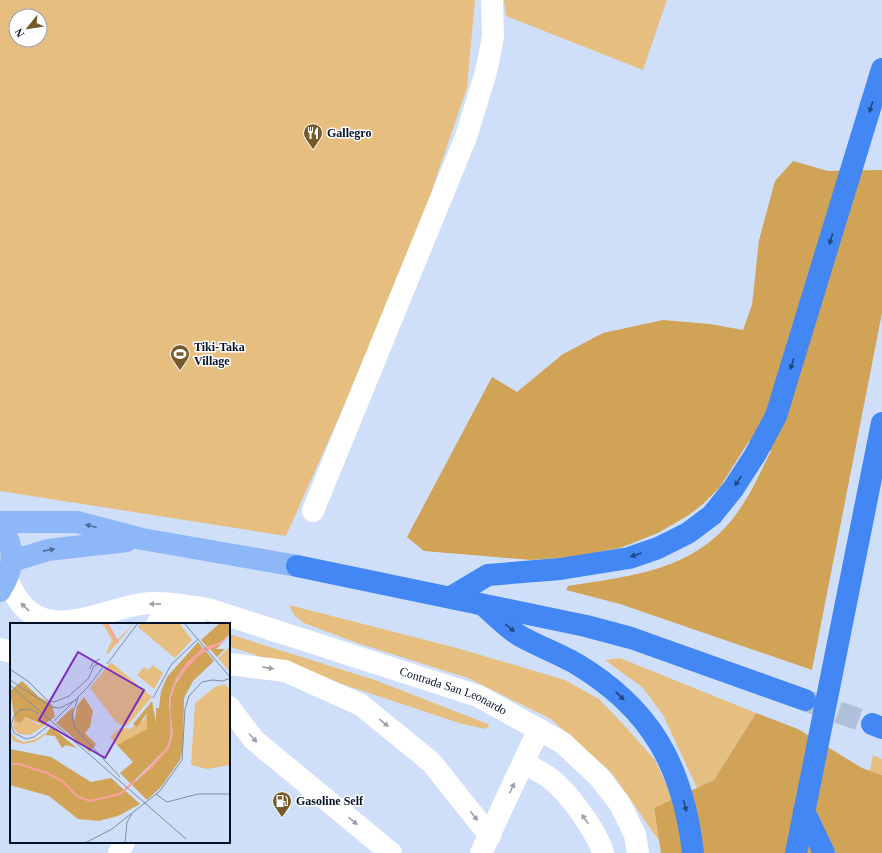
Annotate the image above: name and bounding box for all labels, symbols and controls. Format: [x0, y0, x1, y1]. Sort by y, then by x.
north arrow [8, 8, 48, 48]
text: N [12, 27, 27, 39]
one-way arrow [868, 101, 874, 113]
restaurant icon: Gallegro [302, 122, 324, 150]
place label: Gallegro [327, 126, 371, 140]
one-way arrow [828, 234, 834, 246]
place label: Tiki-Taka Village [194, 340, 245, 368]
sports icon: Tiki-Taka Village [169, 343, 191, 371]
one-way arrow [789, 358, 795, 370]
one-way arrow [735, 475, 742, 487]
one-way arrow [84, 522, 97, 528]
one-way arrow [43, 546, 55, 552]
one-way arrow [629, 553, 641, 559]
one-way arrow [148, 601, 161, 607]
one-way arrow [20, 602, 30, 612]
inset map [10, 623, 230, 843]
one-way arrow [505, 623, 516, 632]
street label: Contrada San Leonardo [398, 664, 509, 718]
one-way arrow [262, 665, 274, 671]
one-way arrow [615, 691, 625, 701]
one-way arrow [378, 719, 389, 728]
one-way arrow [248, 733, 258, 743]
one-way arrow [509, 782, 515, 794]
fuel station icon: Gasoline Self [271, 790, 293, 818]
place label: Gasoline Self [296, 794, 364, 808]
one-way arrow [683, 800, 689, 812]
one-way arrow [469, 810, 478, 821]
one-way arrow [581, 813, 589, 824]
one-way arrow [347, 817, 358, 826]

